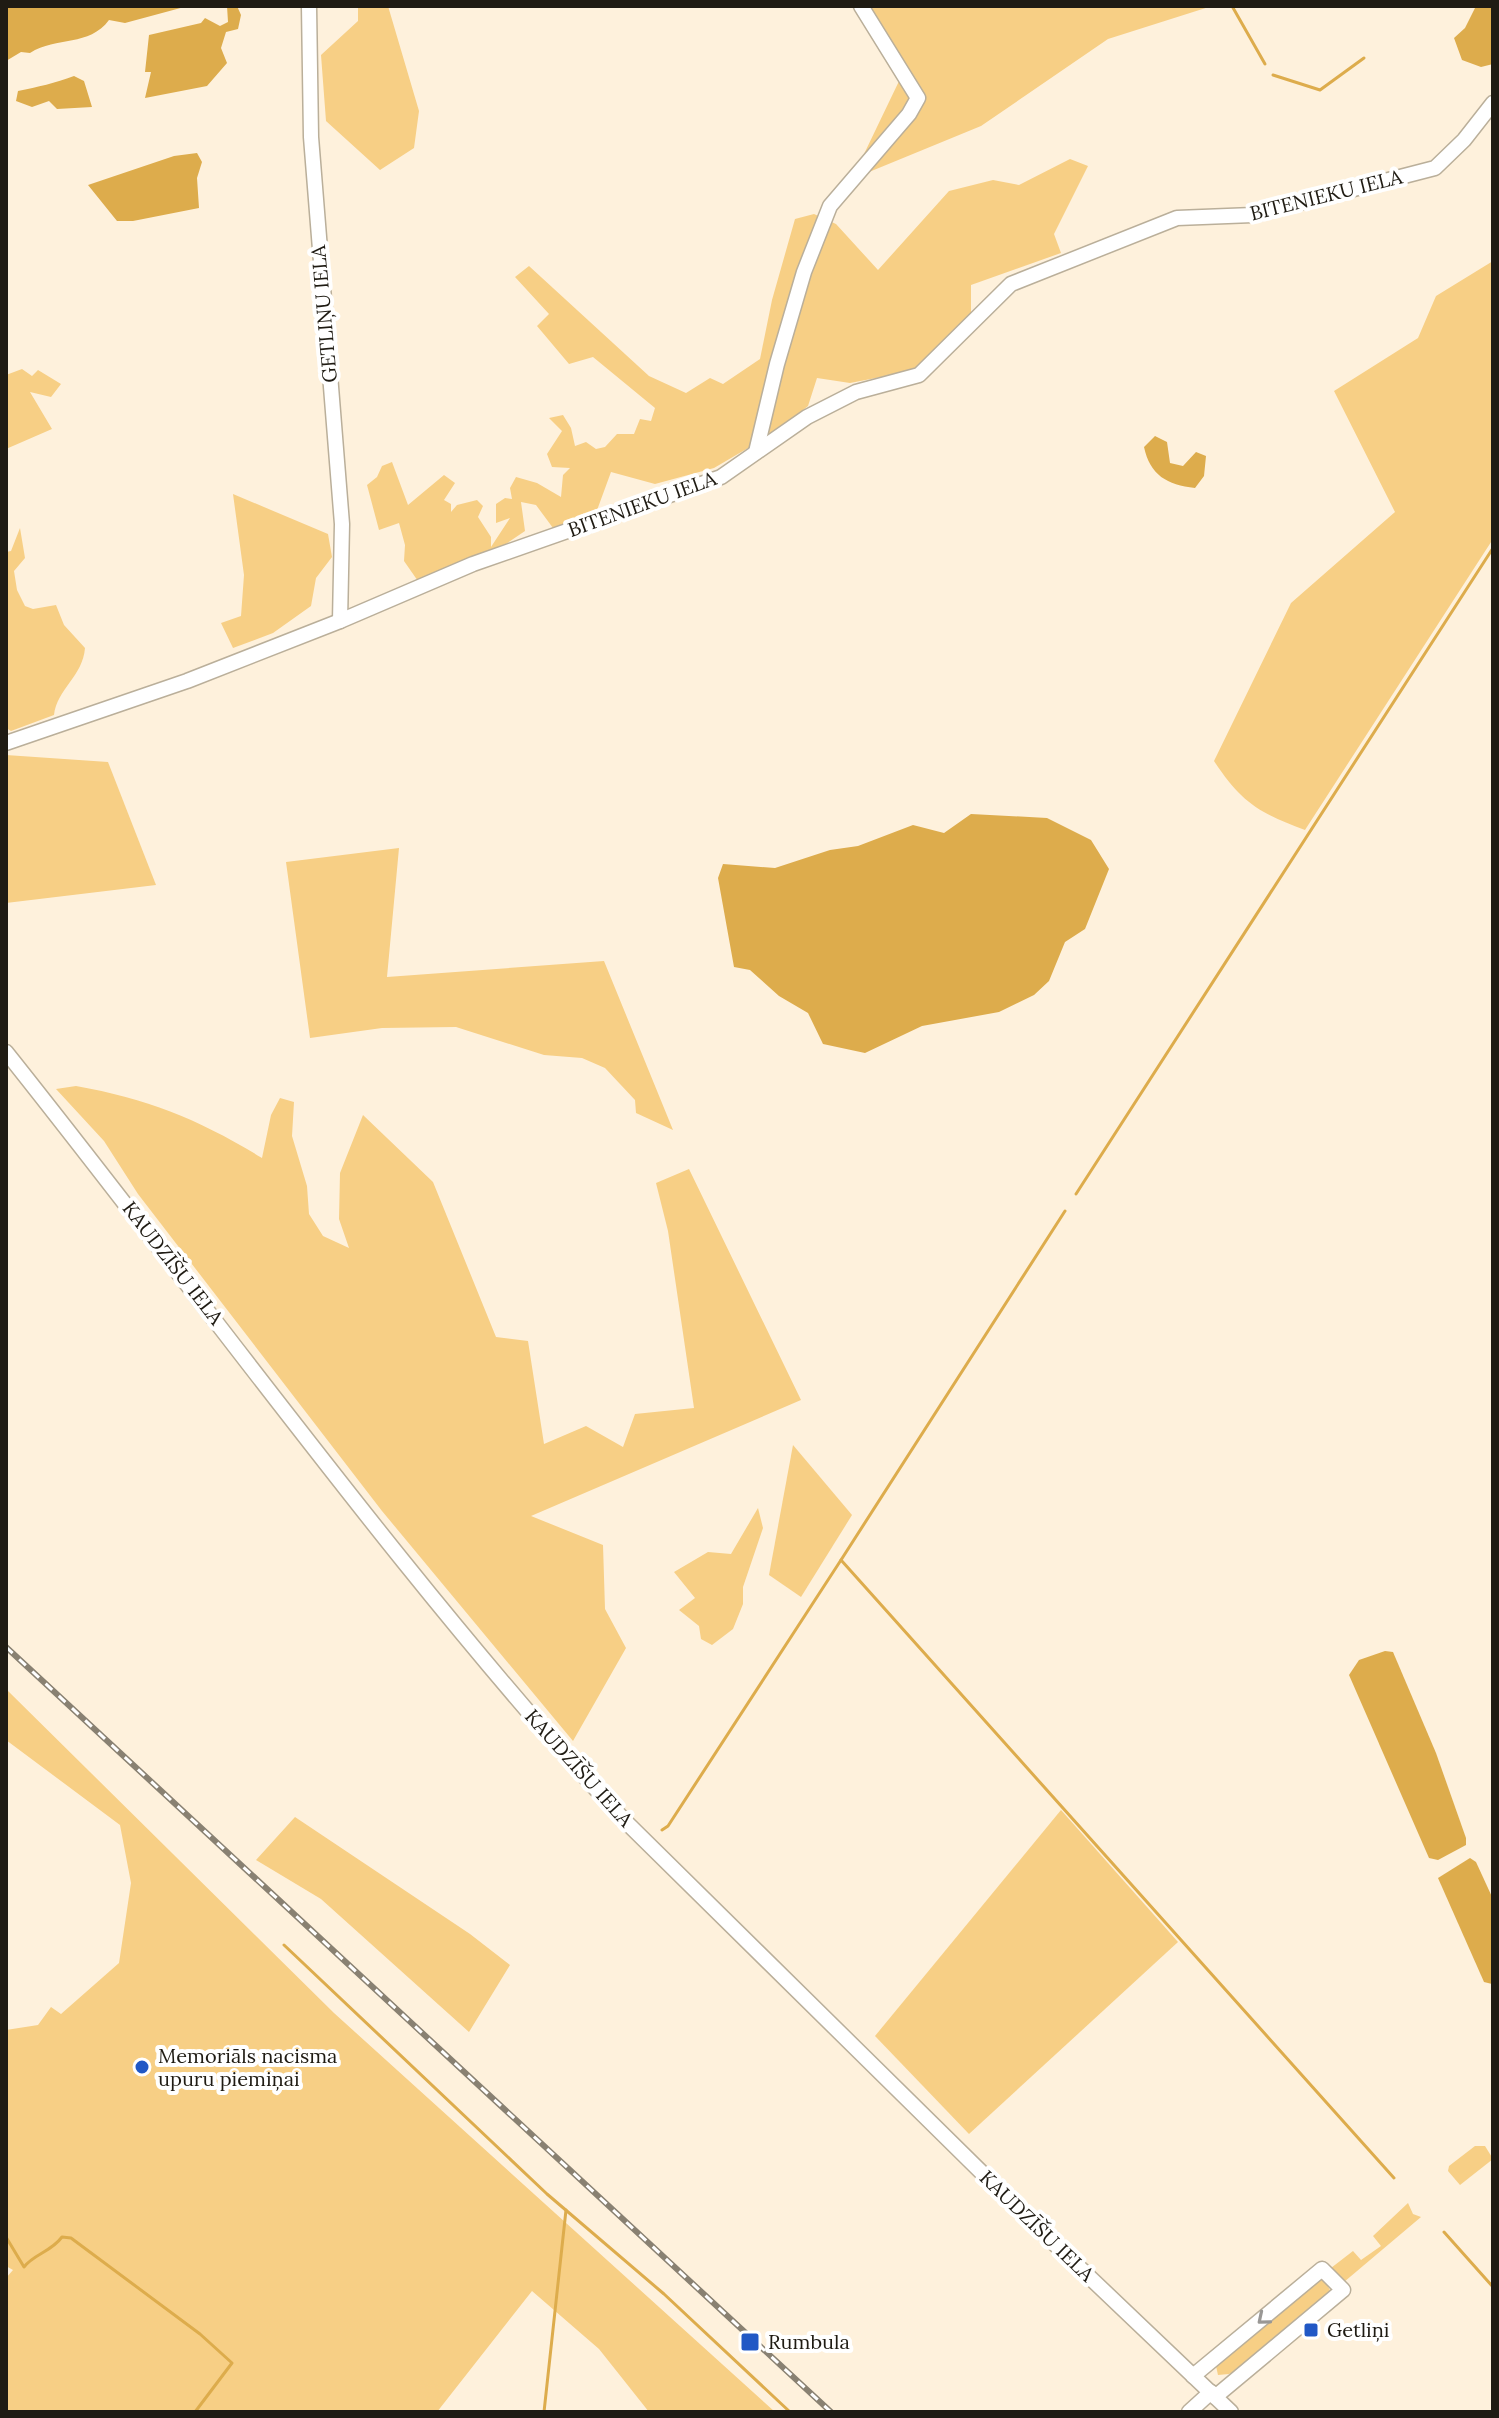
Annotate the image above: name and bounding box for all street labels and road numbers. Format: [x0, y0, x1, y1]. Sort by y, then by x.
street label: BITENIEKU IELA [1247, 163, 1405, 226]
street label: GETLIŅU IELA [305, 244, 342, 384]
street label: BITENIEKU IELA [564, 465, 720, 542]
street label: KAUDZĪŠU IELA [117, 1196, 230, 1330]
street label: KAUDZĪŠU IELA [520, 1704, 639, 1832]
street label: KAUDZĪŠU IELA [975, 2165, 1100, 2287]

